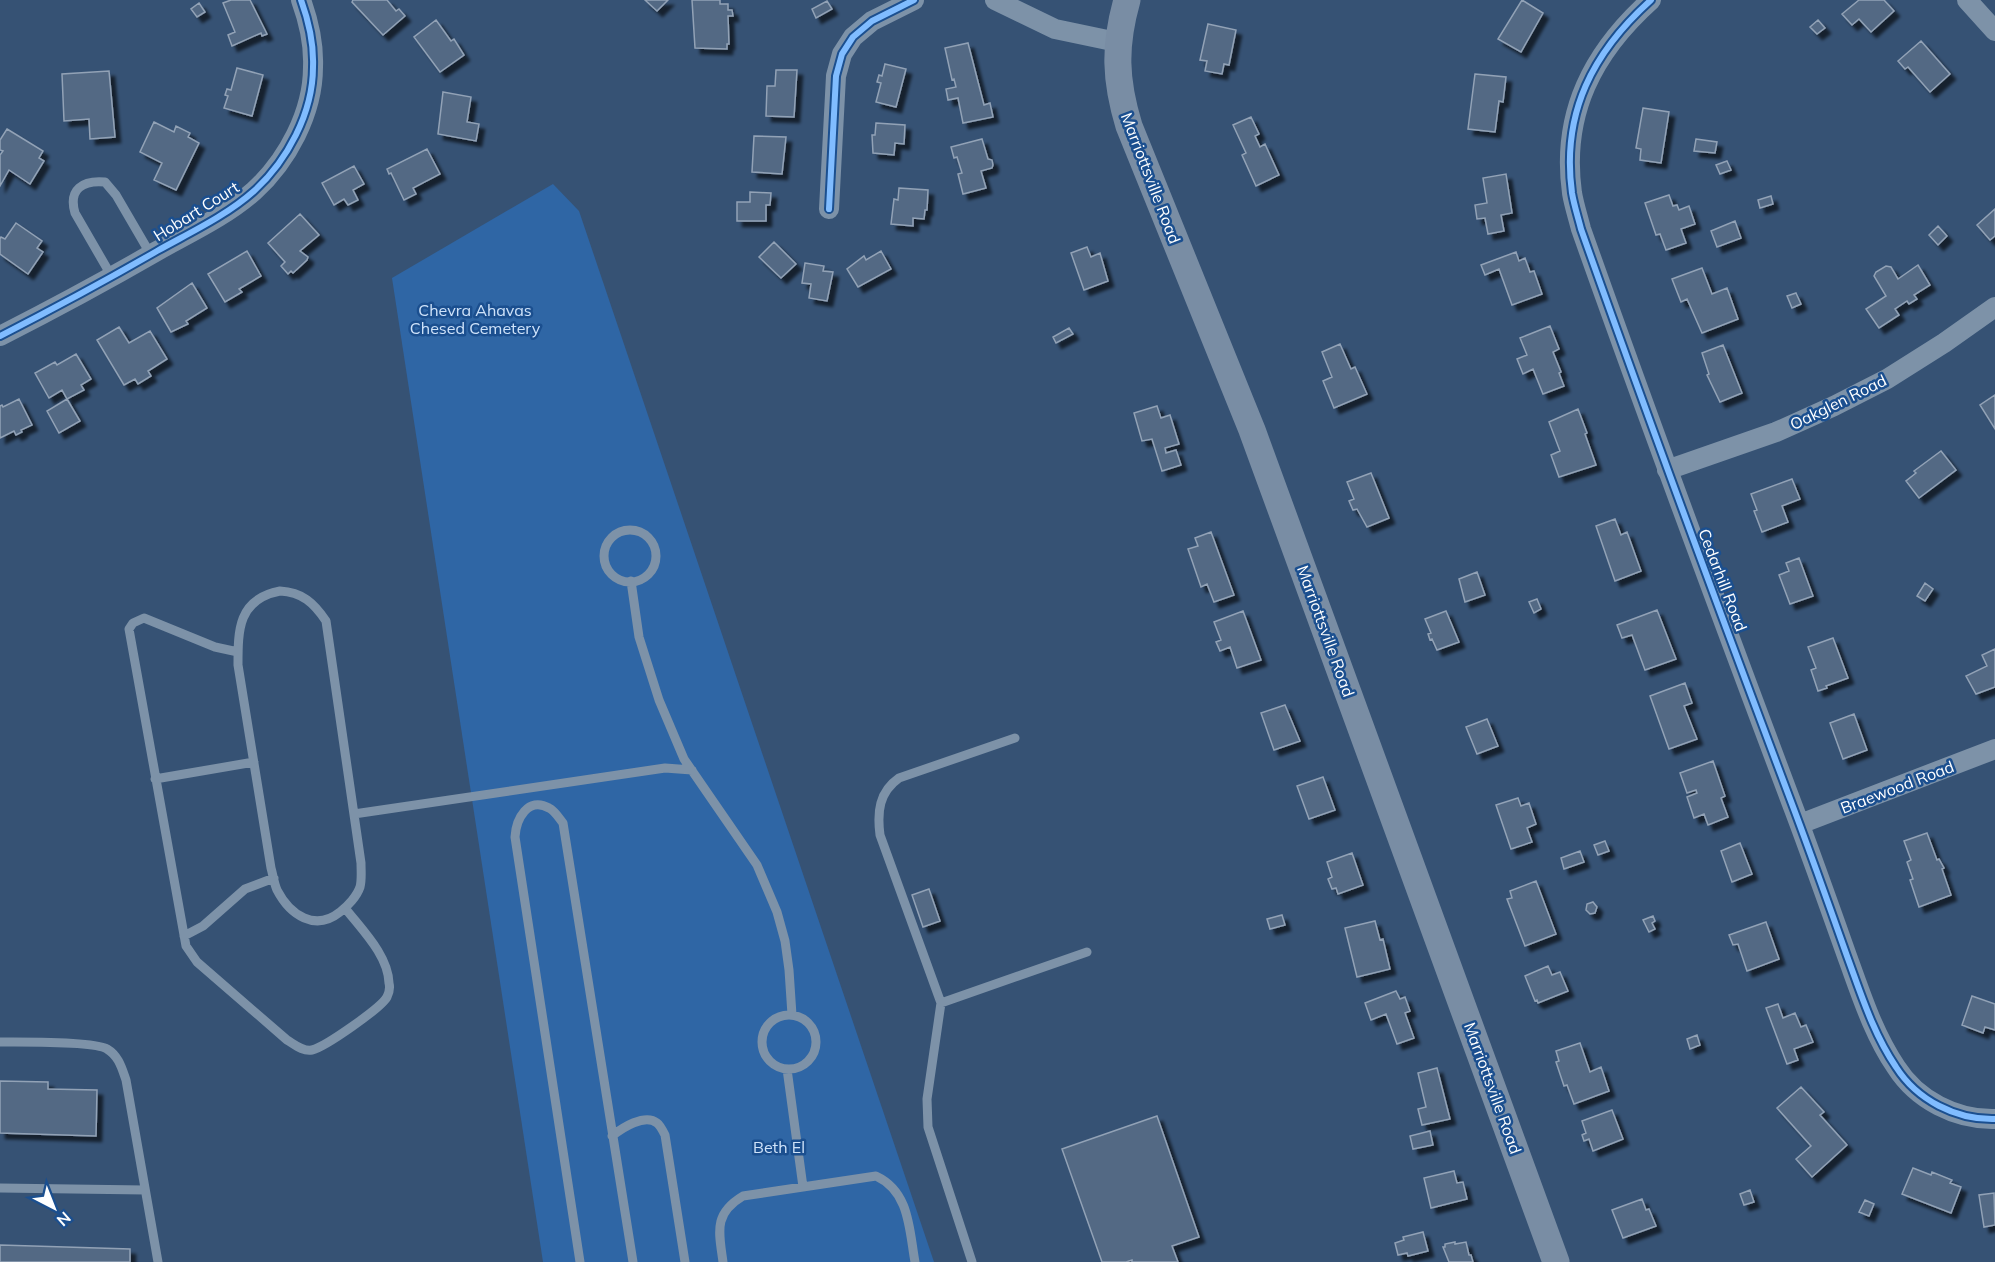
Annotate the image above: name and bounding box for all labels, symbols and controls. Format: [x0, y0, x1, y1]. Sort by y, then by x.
street label: Marriottsville Road [1117, 110, 1185, 246]
street label: Hobart Court [149, 177, 243, 245]
park label: Chevra Ahavas Chesed Cemetery [410, 300, 541, 338]
street label: Oakglen Road [1786, 370, 1890, 434]
street label: Cedarhill Road [1694, 526, 1752, 634]
street label: Marriottsville Road [1293, 562, 1359, 700]
street label: Braewood Road [1837, 756, 1957, 818]
street label: Marriottsville Road [1460, 1019, 1526, 1157]
park label: Beth El [753, 1137, 805, 1157]
north arrow [24, 1178, 84, 1238]
text: N [53, 1208, 75, 1231]

